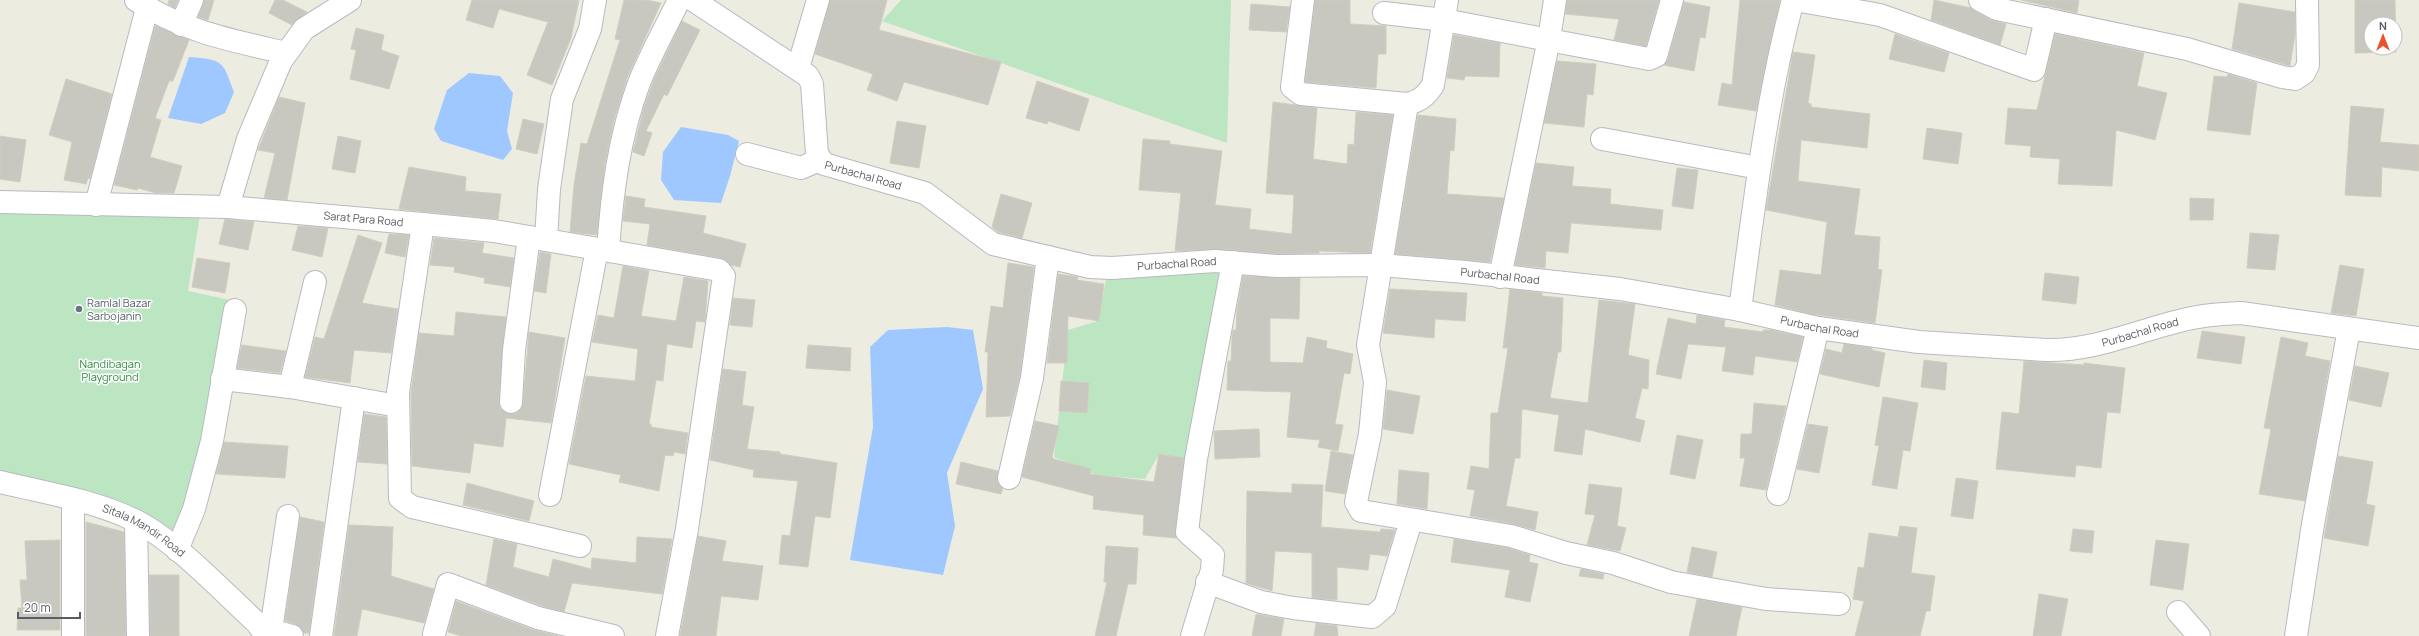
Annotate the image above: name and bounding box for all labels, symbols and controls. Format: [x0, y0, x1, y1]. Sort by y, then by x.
north arrow [2363, 16, 2403, 56]
text: N [2379, 18, 2387, 33]
street label: Purbachal Road [823, 157, 904, 193]
street label: Sarat Para Road [323, 207, 404, 229]
street label: Purbachal Road [1137, 253, 1217, 273]
street label: Purbachal Road [1460, 264, 1540, 287]
place label: Ramlal Bazar Sarbojanin [87, 295, 151, 323]
marker: Ramlal Bazar Sarbojanin [74, 304, 84, 314]
street label: Purbachal Road [1779, 312, 1860, 341]
street label: Purbachal Road [2100, 313, 2180, 350]
park label: Nandibagan Playground [79, 356, 141, 384]
street label: Sitala Mandir Road [101, 500, 189, 560]
scale bar [18, 594, 80, 620]
text: 20 m [24, 599, 51, 616]

